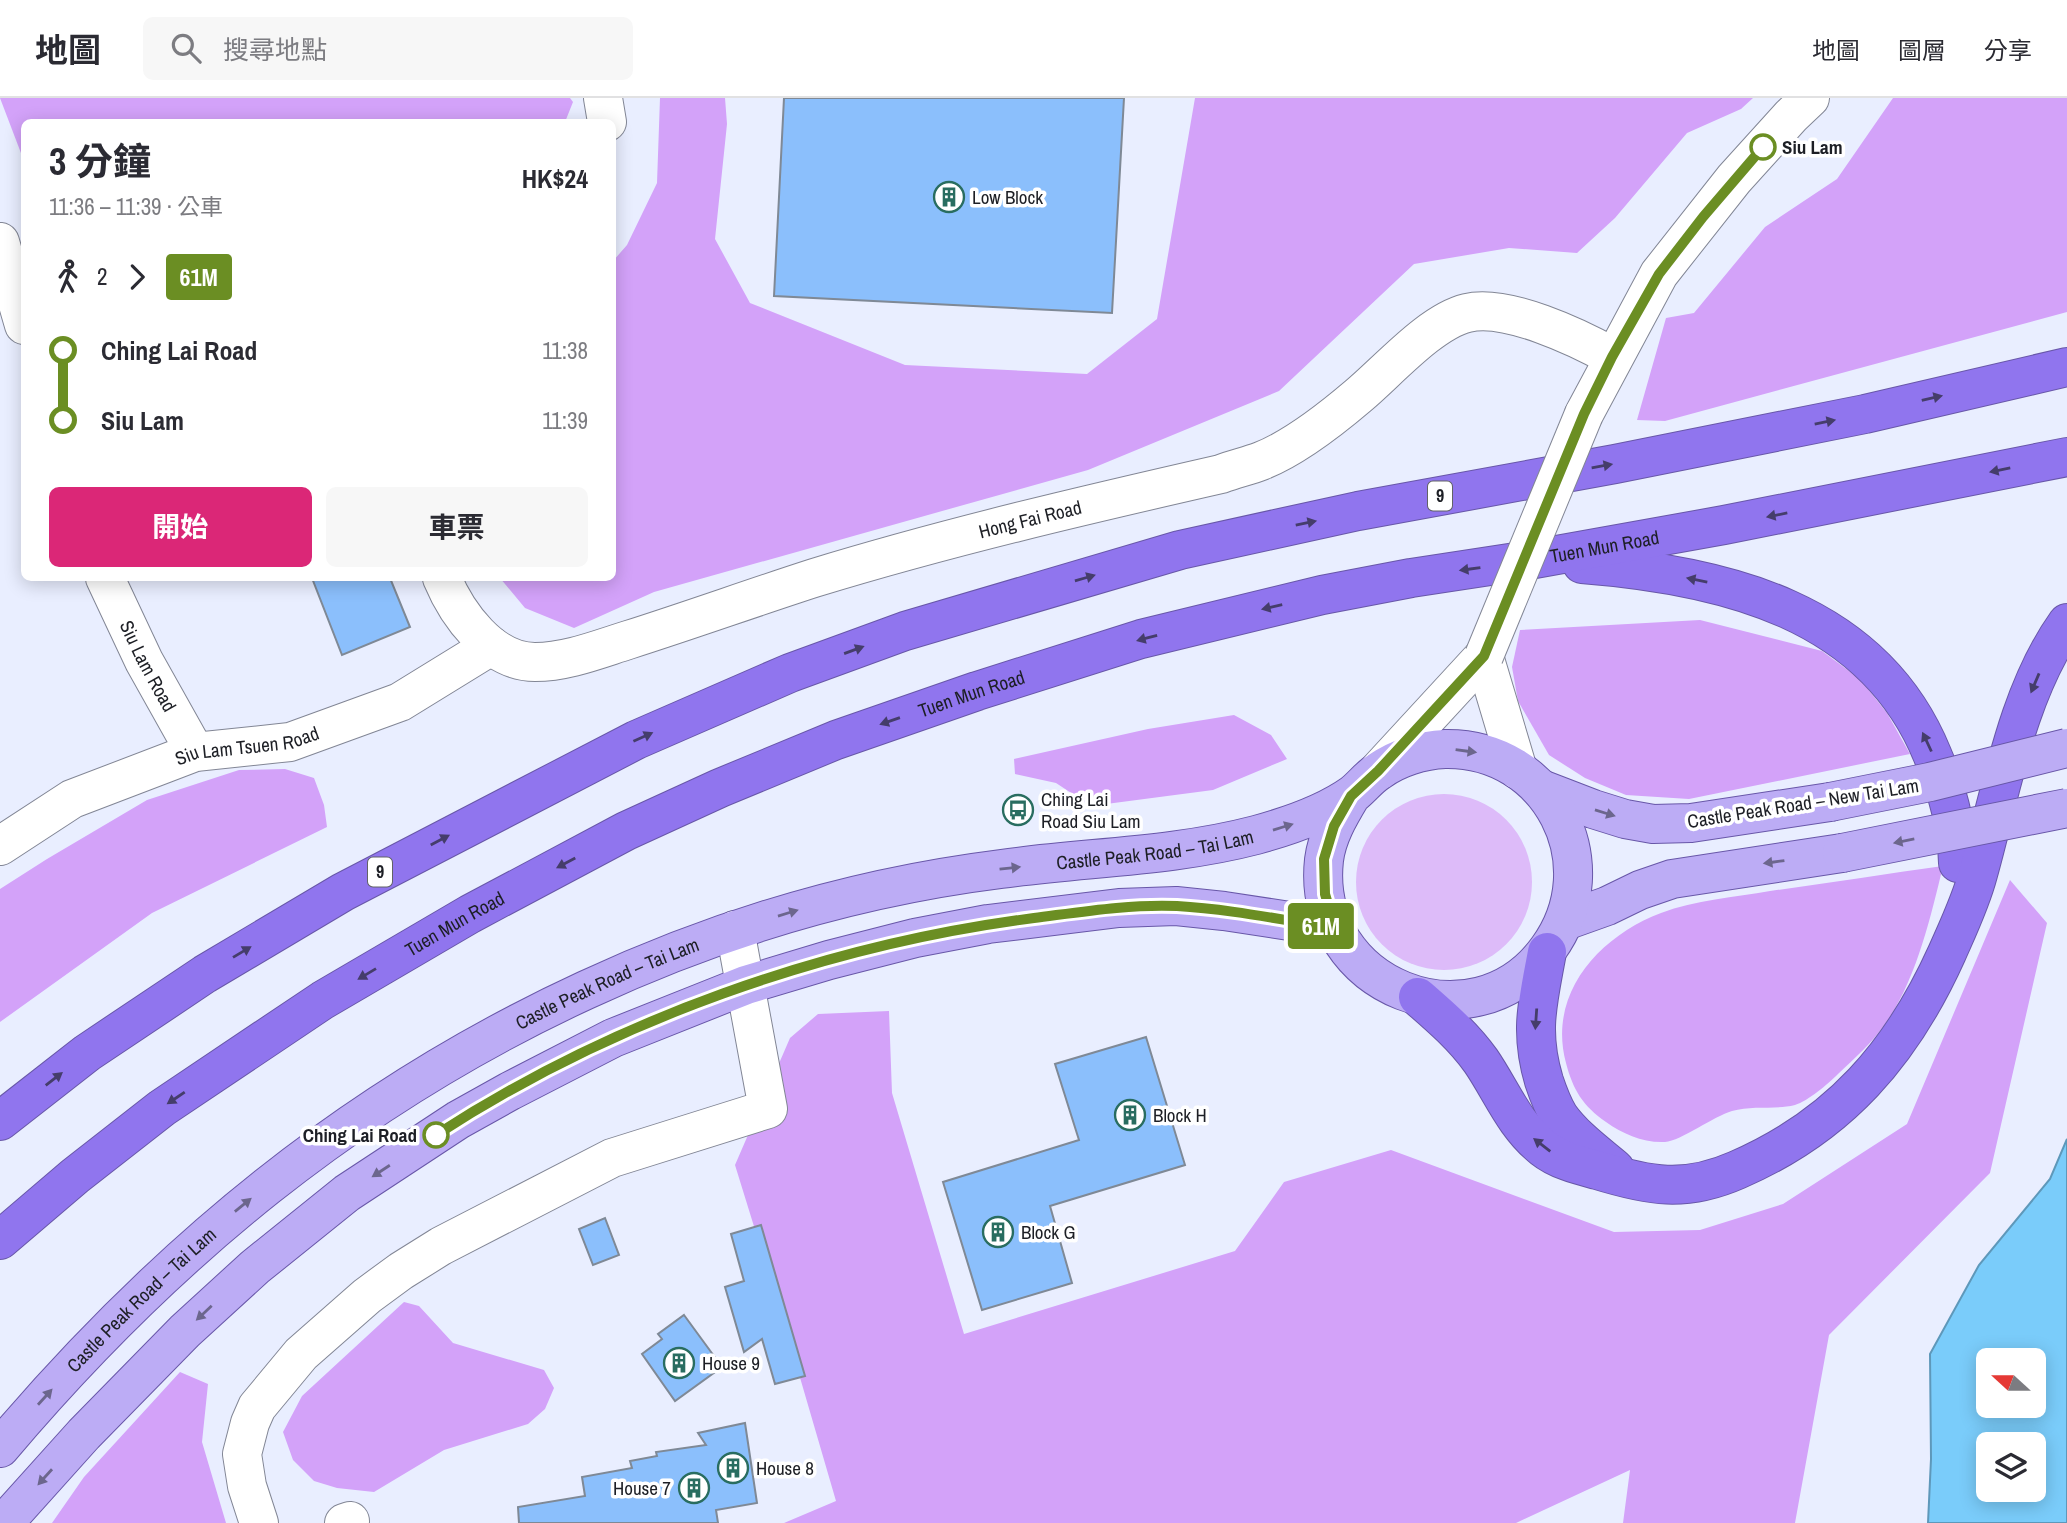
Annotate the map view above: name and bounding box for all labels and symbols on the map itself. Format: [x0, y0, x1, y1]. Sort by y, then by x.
marker: Siu Lam [1750, 134, 1776, 160]
place label: Siu Lam [1782, 134, 1843, 160]
building icon: Low Block [932, 180, 966, 214]
place label: Low Block [972, 184, 1043, 210]
one-way arrow [1921, 393, 1943, 404]
one-way arrow [1814, 416, 1836, 427]
one-way arrow [1591, 460, 1613, 471]
one-way arrow [1989, 465, 2011, 476]
road number: 9 [1428, 482, 1452, 510]
street label: Hong Fai Road [976, 494, 1084, 544]
one-way arrow [1766, 510, 1788, 521]
one-way arrow [1295, 517, 1317, 528]
street label: Tuen Mun Road [1548, 524, 1661, 569]
one-way arrow [1459, 564, 1481, 575]
one-way arrow [1075, 572, 1096, 582]
one-way arrow [1686, 575, 1708, 586]
one-way arrow [1261, 601, 1283, 612]
street label: Siu Lam Road [114, 616, 183, 716]
one-way arrow [1136, 633, 1157, 643]
one-way arrow [843, 644, 864, 655]
street label: Tuen Mun Road [915, 664, 1028, 723]
one-way arrow [2030, 673, 2041, 694]
one-way arrow [879, 716, 900, 727]
street label: Siu Lam Tsuen Road [171, 720, 322, 771]
one-way arrow [633, 731, 653, 743]
one-way arrow [1921, 732, 1933, 752]
one-way arrow [1455, 746, 1477, 757]
street label: Castle Peak Road – New Tai Lam [1685, 772, 1921, 834]
place label: Ching Lai Road Siu Lam [1041, 786, 1141, 834]
bus stop icon: Ching Lai Road Siu Lam [1001, 793, 1035, 827]
one-way arrow [1594, 808, 1615, 819]
one-way arrow [1273, 821, 1294, 831]
street label: Castle Peak Road – Tai Lam [1055, 823, 1256, 875]
one-way arrow [431, 835, 451, 847]
one-way arrow [1893, 836, 1915, 847]
one-way arrow [556, 857, 575, 869]
one-way arrow [1763, 857, 1785, 868]
road number: 9 [368, 858, 392, 886]
one-way arrow [1000, 862, 1022, 873]
street label: Tuen Mun Road [400, 885, 509, 962]
line badge: 61M [1281, 903, 1361, 949]
one-way arrow [777, 908, 798, 918]
street label: Castle Peak Road – Tai Lam [511, 931, 703, 1036]
one-way arrow [233, 946, 252, 958]
one-way arrow [358, 968, 377, 980]
one-way arrow [1530, 1009, 1541, 1031]
one-way arrow [44, 1072, 62, 1087]
one-way arrow [167, 1091, 186, 1104]
building icon: Block H [1113, 1098, 1147, 1132]
place label: Block H [1153, 1102, 1207, 1128]
place label: Ching Lai Road [303, 1122, 417, 1148]
marker: Ching Lai Road [423, 1122, 449, 1148]
one-way arrow [1532, 1138, 1551, 1152]
one-way arrow [371, 1164, 390, 1177]
one-way arrow [234, 1198, 252, 1212]
building icon: Block G [981, 1215, 1015, 1249]
place label: Block G [1021, 1219, 1076, 1245]
street label: Castle Peak Road – Tai Lam [61, 1221, 222, 1378]
one-way arrow [196, 1305, 213, 1321]
building icon: House 9 [662, 1346, 696, 1380]
north arrow [1976, 1348, 2046, 1418]
place label: House 9 [702, 1350, 760, 1376]
one-way arrow [36, 1389, 52, 1406]
building icon: House 8 [716, 1451, 750, 1485]
place label: House 8 [756, 1455, 814, 1481]
one-way arrow [38, 1468, 54, 1485]
building icon: House 7 [677, 1471, 711, 1505]
place label: House 7 [613, 1475, 671, 1501]

